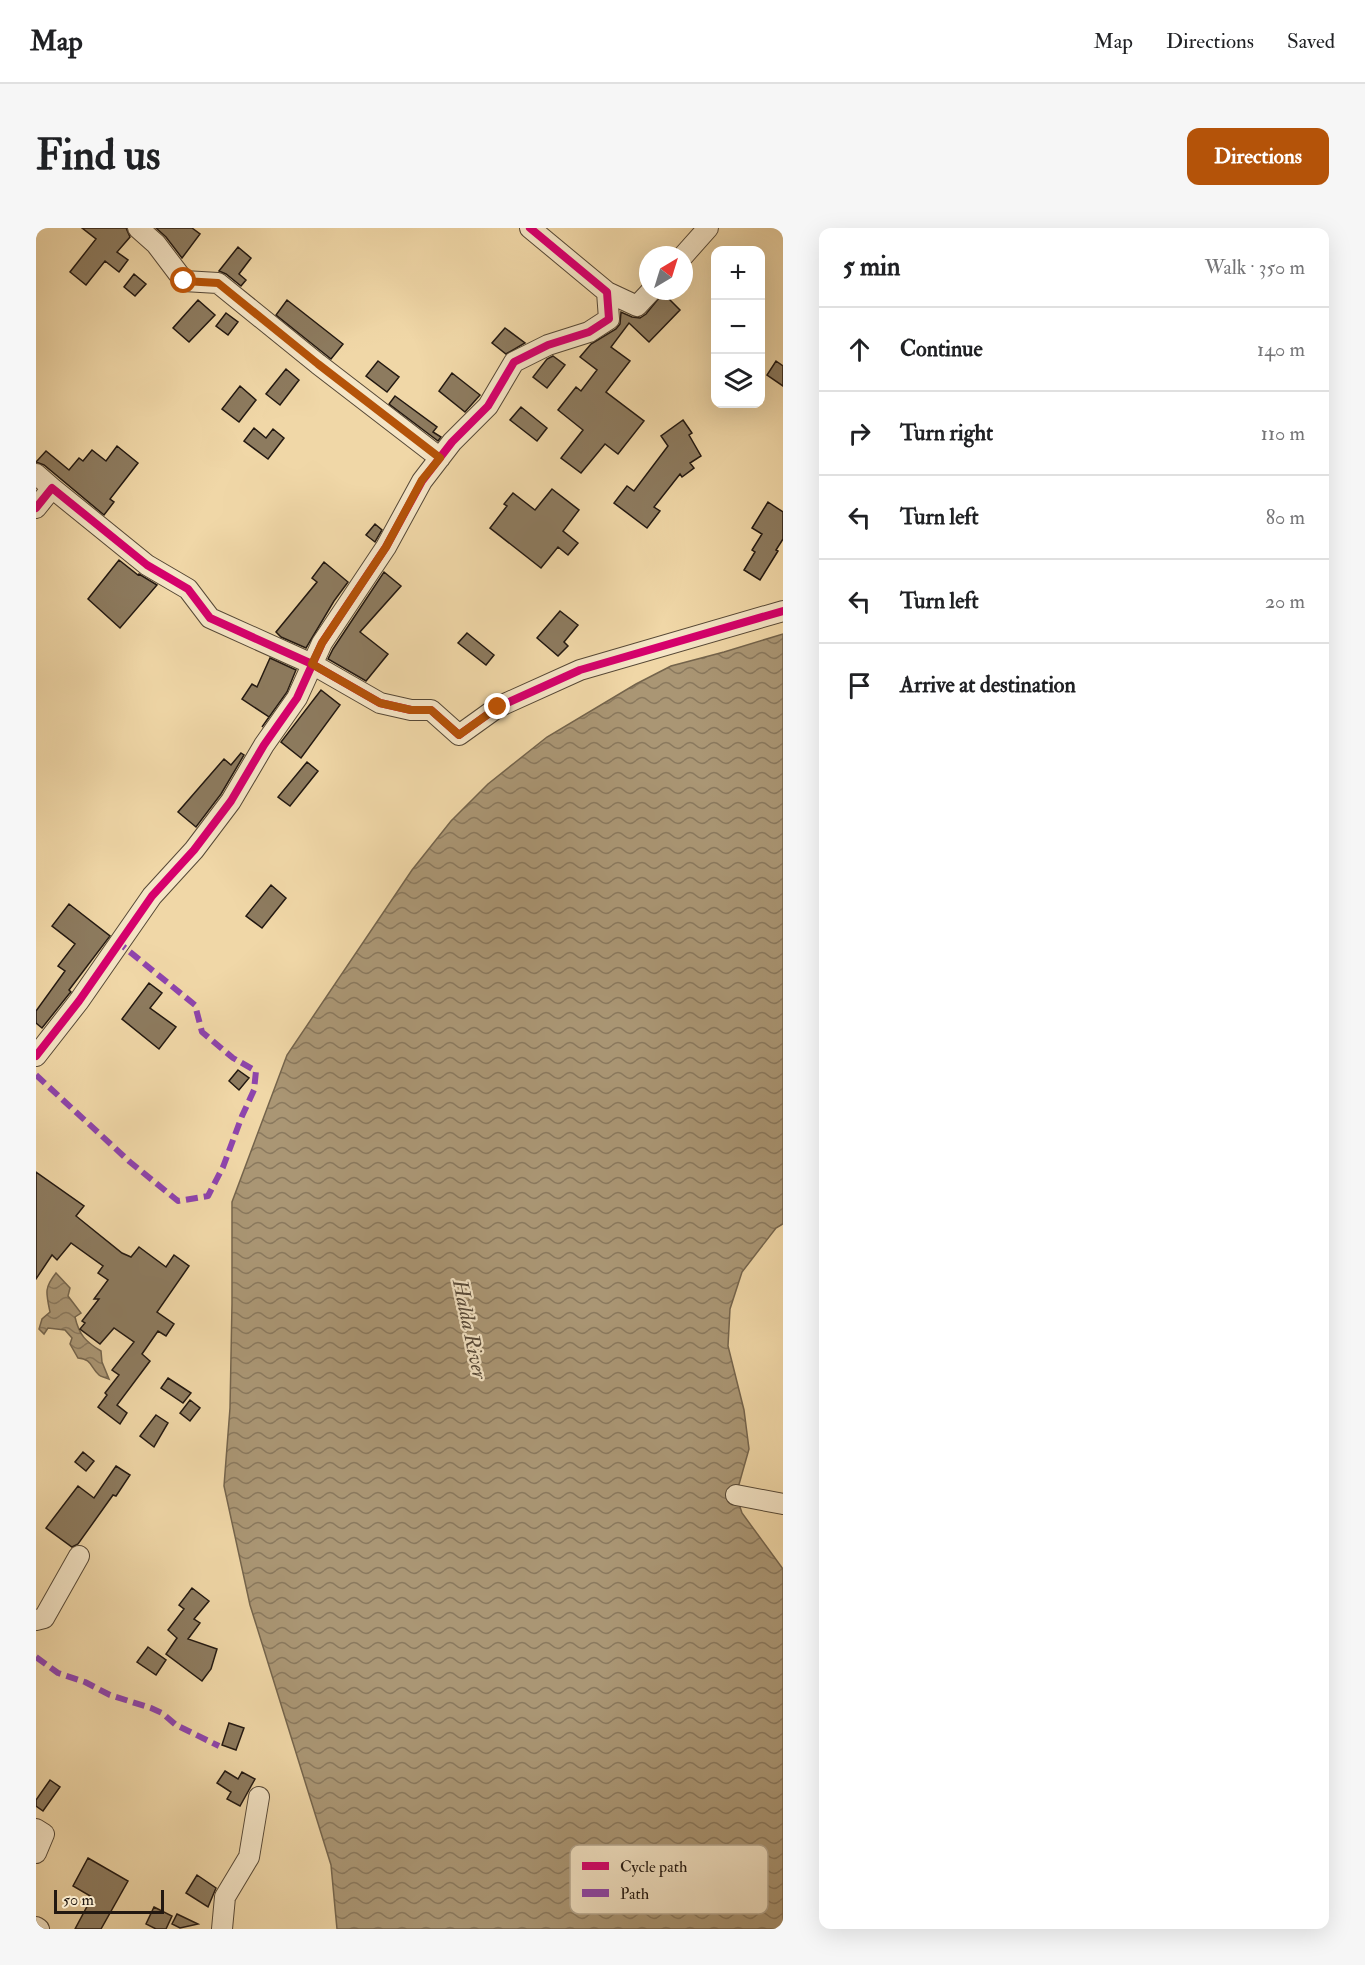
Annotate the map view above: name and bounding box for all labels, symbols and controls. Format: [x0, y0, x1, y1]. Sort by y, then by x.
text: Map [30, 24, 83, 59]
text: Map [1093, 28, 1133, 55]
text: Directions [1166, 28, 1254, 55]
text: Saved [1287, 28, 1335, 55]
button: Directions [1187, 128, 1329, 185]
text: Find us [36, 130, 160, 182]
north arrow [639, 246, 693, 300]
map controls [711, 246, 765, 408]
button: + [711, 246, 765, 300]
text: 5 min [843, 251, 900, 283]
text: Walk · 350 m [1205, 255, 1305, 280]
route start [170, 267, 196, 293]
button: − [711, 300, 765, 354]
icon: ahead [843, 333, 876, 366]
text: Continue [900, 335, 983, 363]
text: 140 m [1257, 337, 1305, 362]
button: layers [711, 354, 765, 408]
icon: right [843, 417, 876, 450]
text: Turn right [900, 419, 993, 447]
text: 110 m [1261, 421, 1305, 446]
icon: left [843, 501, 876, 534]
text: Turn left [900, 503, 979, 531]
text: 80 m [1266, 505, 1305, 530]
icon: left [843, 585, 876, 618]
text: Turn left [900, 587, 979, 615]
text: 20 m [1265, 589, 1305, 614]
icon: arrive [843, 669, 876, 702]
text: Arrive at destination [900, 671, 1076, 699]
route end [484, 693, 510, 719]
water label: Halda River [446, 1276, 493, 1383]
legend [570, 1845, 768, 1914]
text: Cycle path [620, 1857, 688, 1878]
text: Path [620, 1884, 650, 1904]
scale bar [54, 1887, 164, 1914]
text: 50 m [63, 1890, 94, 1910]

